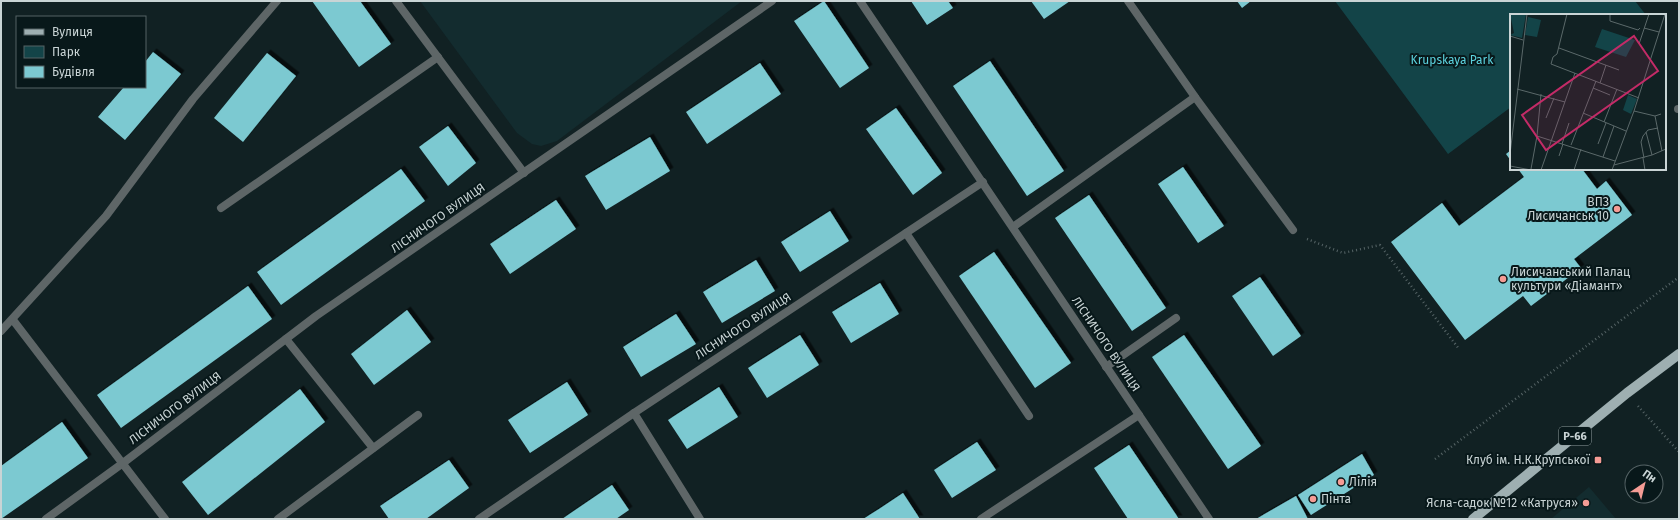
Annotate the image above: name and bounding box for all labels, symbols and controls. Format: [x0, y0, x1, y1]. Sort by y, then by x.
inset map [1510, 14, 1666, 170]
legend [16, 16, 146, 88]
text: Вулиця [52, 25, 93, 39]
text: Парк [52, 45, 81, 59]
park label: Krupskaya Park [1411, 53, 1494, 67]
text: Будівля [52, 65, 95, 79]
street label: ЛІСНИЧОГО ВУЛИЦЯ [388, 180, 488, 256]
place label: ВПЗ Лисичанськ 10 [1527, 195, 1609, 223]
marker: ВПЗ Лисичанськ 10 [1612, 204, 1622, 214]
place label: Лисичанський Палац культури «Діамант» [1511, 265, 1630, 293]
marker: Лисичанський Палац культури «Діамант» [1498, 274, 1508, 284]
street label: ЛІСНИЧОГО ВУЛИЦЯ [692, 290, 794, 362]
street label: ЛІСНИЧОГО ВУЛИЦЯ [1069, 294, 1143, 394]
street label: ЛІСНИЧОГО ВУЛИЦЯ [126, 369, 224, 447]
road number: Р-66 [1559, 427, 1591, 445]
place label: Клуб ім. Н.К.Крупської [1466, 453, 1591, 467]
marker: Клуб ім. Н.К.Крупської [1593, 455, 1603, 465]
north arrow [1624, 464, 1664, 504]
text: Пн [1640, 467, 1659, 485]
place label: Лілія [1349, 475, 1377, 489]
marker: Лілія [1336, 477, 1346, 487]
place label: Пінта [1321, 492, 1351, 506]
marker: Пінта [1308, 494, 1318, 504]
place label: Ясла-садок №12 «Катруся» [1426, 496, 1578, 510]
marker: Ясла-садок №12 «Катруся» [1581, 498, 1591, 508]

